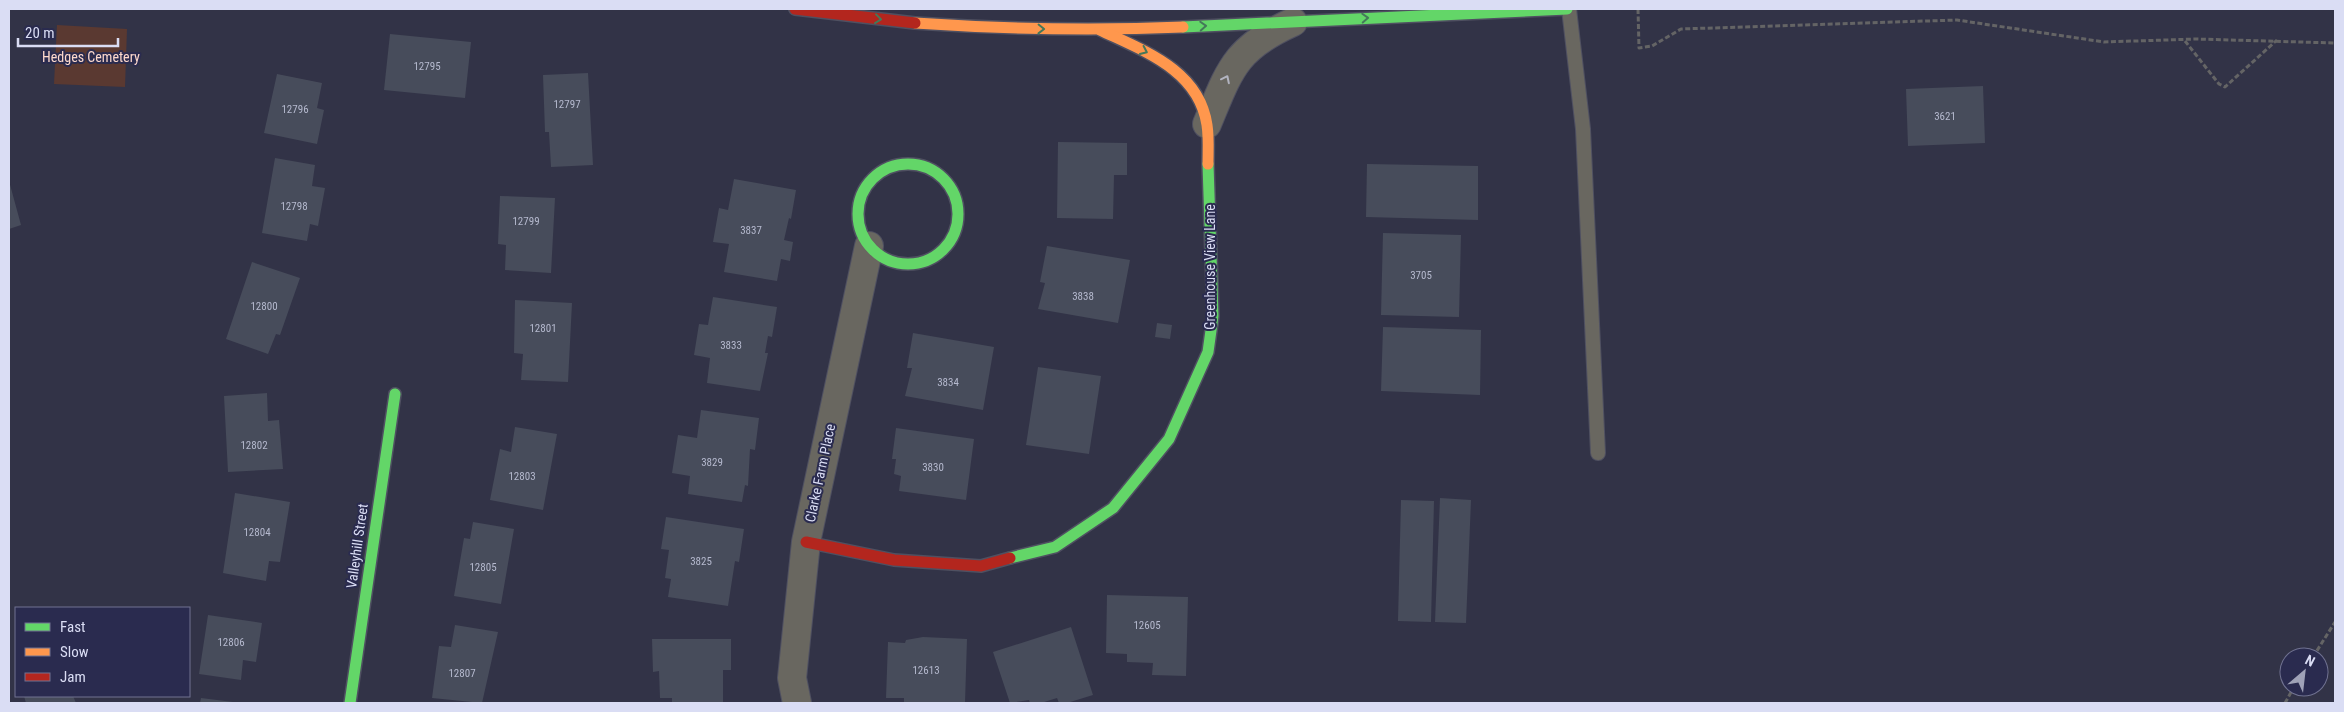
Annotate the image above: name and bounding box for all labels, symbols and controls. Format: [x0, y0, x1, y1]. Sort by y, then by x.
one-way arrow [875, 13, 883, 24]
one-way arrow [1362, 13, 1370, 24]
scale bar [18, 15, 118, 47]
one-way arrow [1200, 21, 1207, 31]
text: 20 m [25, 24, 55, 42]
one-way arrow [1037, 24, 1045, 34]
one-way arrow [1139, 44, 1148, 55]
park label: Hedges Cemetery [42, 49, 140, 65]
house number: 12795 [413, 60, 441, 73]
one-way arrow [1220, 75, 1230, 84]
house number: 12797 [553, 98, 581, 111]
house number: 12796 [281, 103, 309, 116]
house number: 3621 [1934, 110, 1956, 123]
house number: 12798 [280, 200, 308, 213]
street label: Greenhouse View Lane [1202, 204, 1218, 330]
house number: 12799 [512, 215, 540, 228]
house number: 3837 [740, 224, 762, 237]
house number: 3705 [1410, 269, 1432, 282]
house number: 3838 [1072, 290, 1094, 303]
house number: 12800 [250, 300, 278, 313]
house number: 12801 [529, 322, 557, 335]
house number: 3833 [720, 339, 742, 352]
house number: 3834 [937, 376, 959, 389]
street label: Clarke Farm Place [802, 422, 838, 524]
house number: 12802 [240, 439, 268, 452]
house number: 3829 [701, 456, 723, 469]
house number: 3830 [922, 461, 944, 474]
house number: 12803 [508, 470, 536, 483]
street label: Valleyhill Street [343, 503, 371, 589]
house number: 12804 [243, 526, 271, 539]
house number: 3825 [690, 555, 712, 568]
house number: 12805 [469, 561, 497, 574]
legend [15, 607, 190, 697]
text: Fast [60, 618, 85, 636]
house number: 12605 [1133, 619, 1161, 632]
house number: 12806 [217, 636, 245, 649]
text: Slow [60, 643, 89, 661]
north arrow [2279, 647, 2329, 697]
text: N [2303, 651, 2318, 670]
house number: 12613 [912, 664, 940, 677]
house number: 12807 [448, 667, 476, 680]
text: Jam [60, 668, 86, 686]

